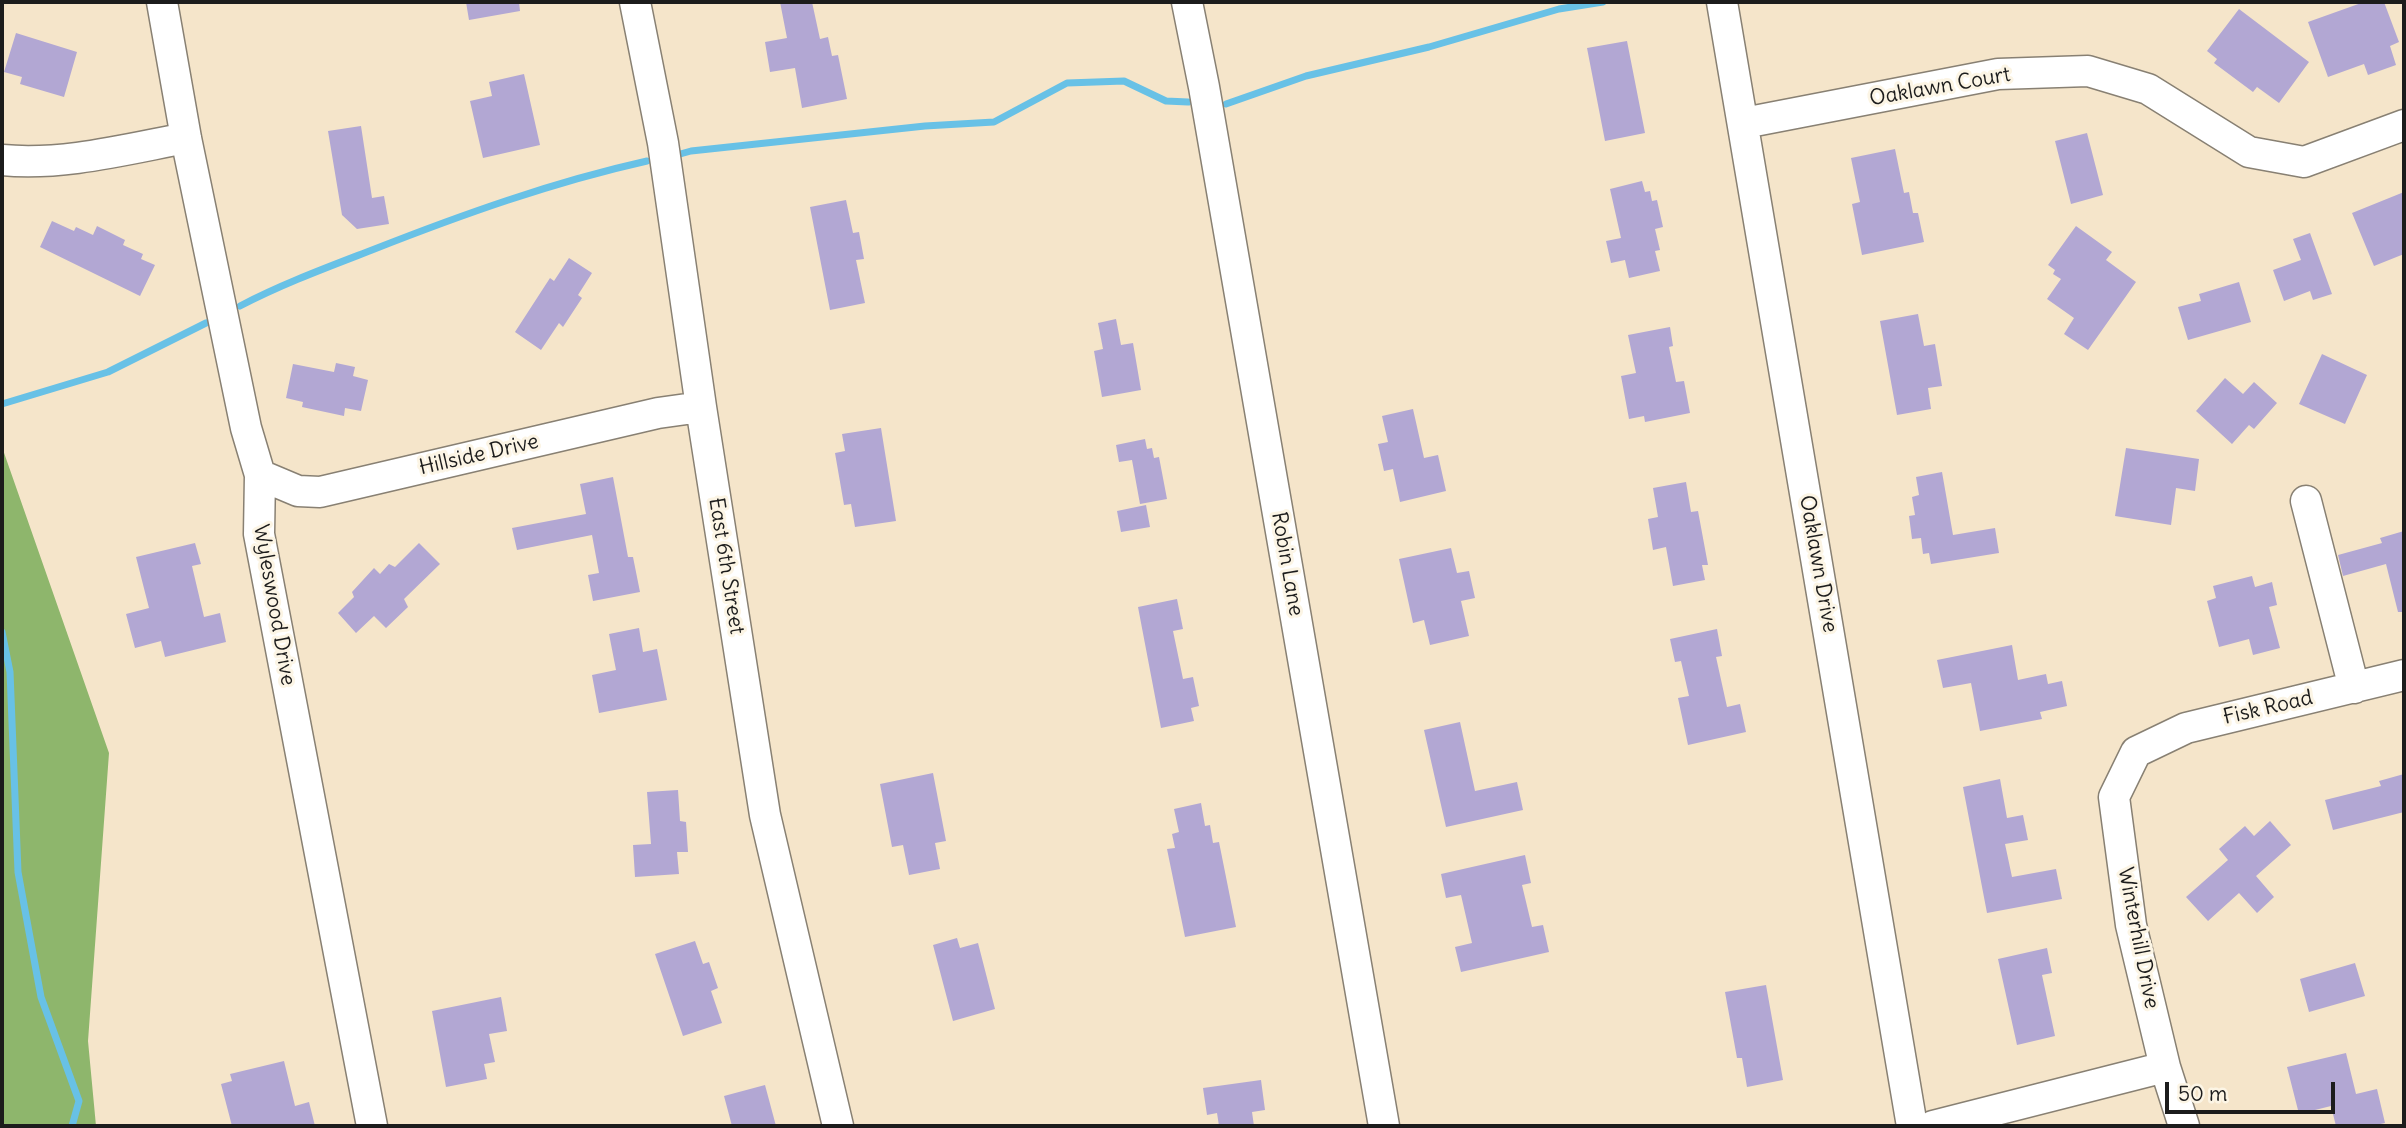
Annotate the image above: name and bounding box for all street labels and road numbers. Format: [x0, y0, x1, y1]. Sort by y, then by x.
street label: Oaklawn Court [1868, 62, 2012, 112]
street label: Hillside Drive [417, 429, 541, 481]
street label: Oaklawn Drive [1794, 493, 1842, 635]
street label: East 6th Street [703, 496, 749, 636]
street label: Robin Lane [1265, 510, 1309, 618]
street label: Wyleswood Drive [247, 522, 301, 688]
street label: Fisk Road [2221, 685, 2315, 731]
street label: Winterhill Drive [2112, 865, 2164, 1011]

